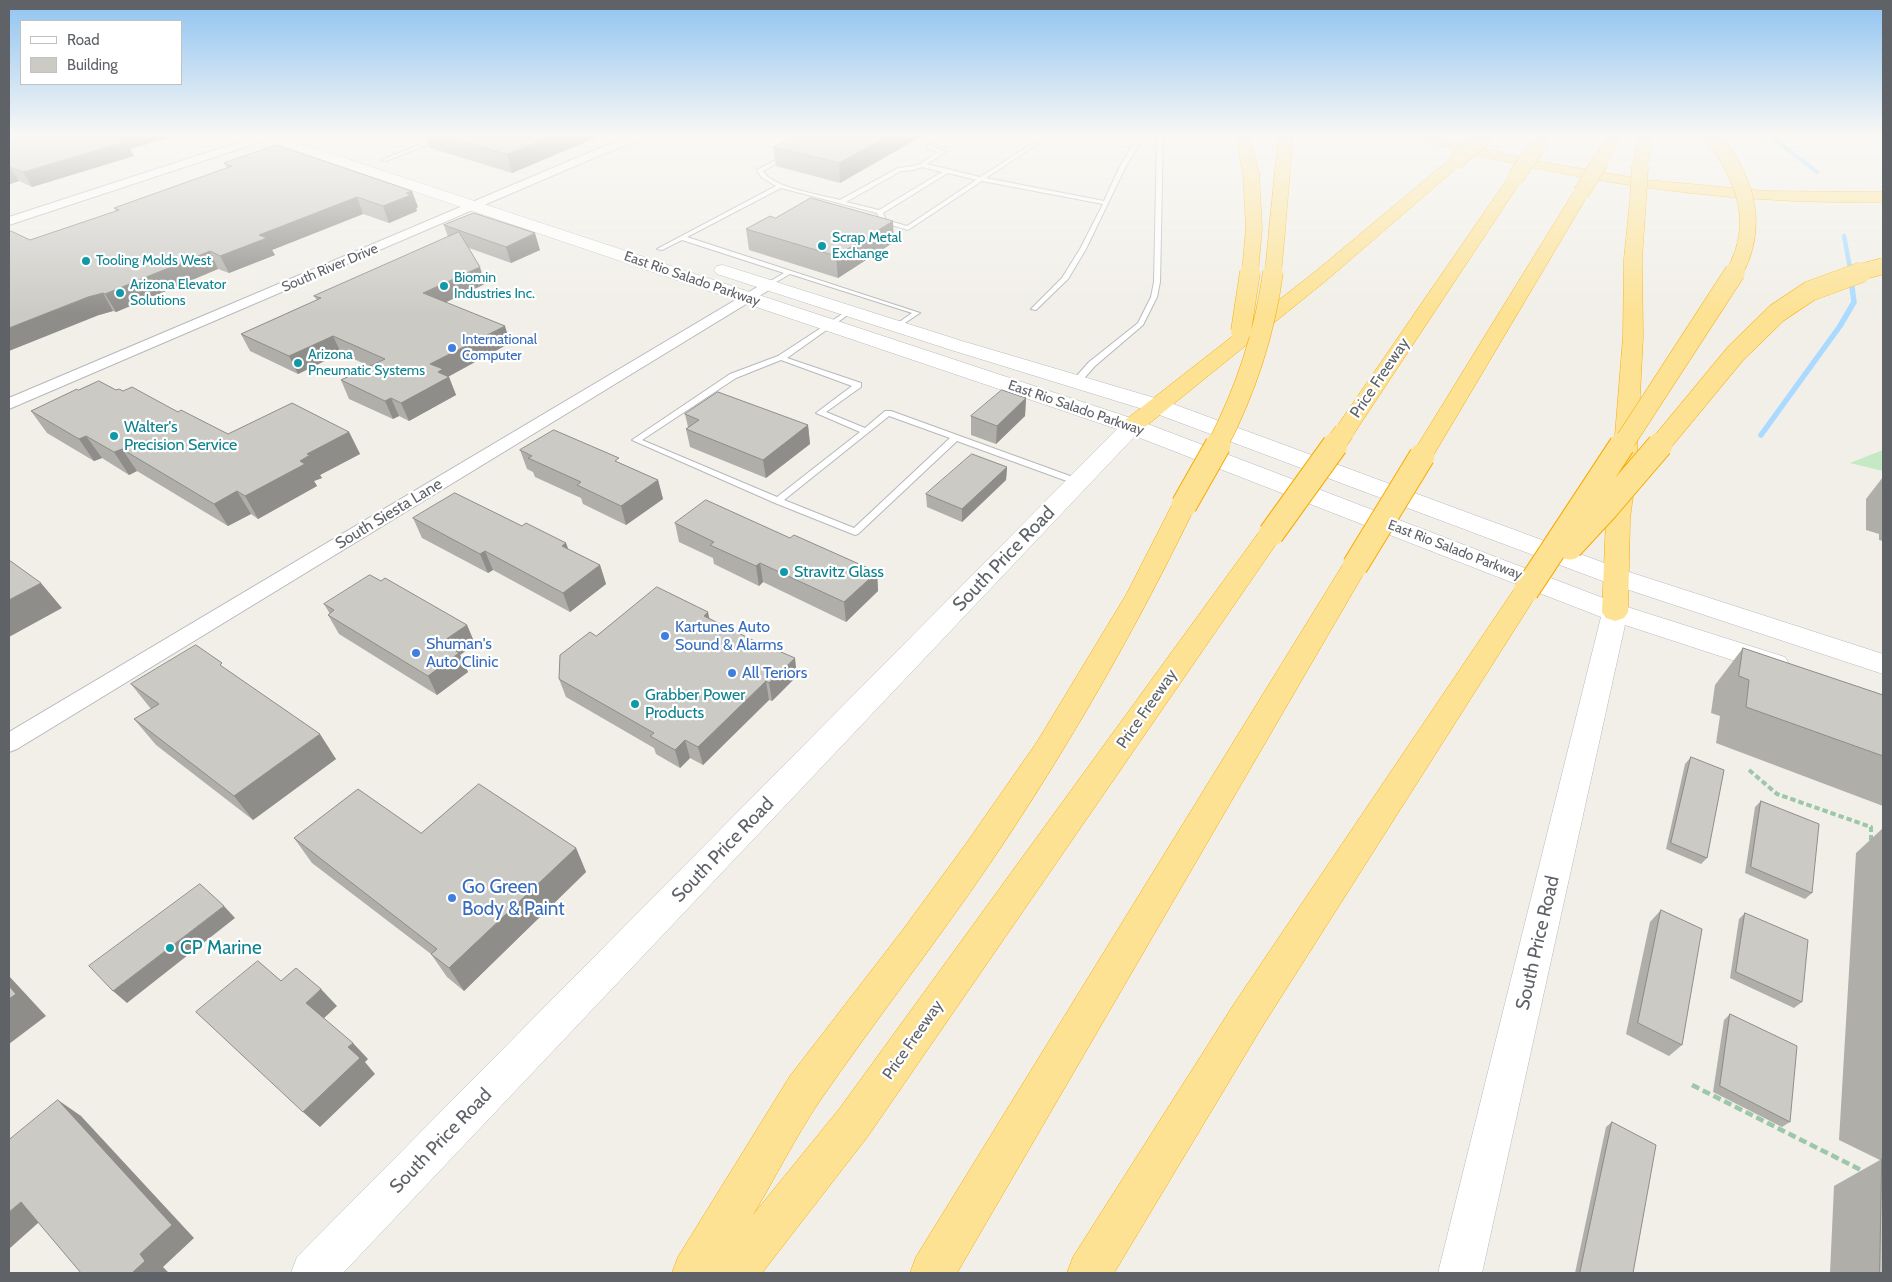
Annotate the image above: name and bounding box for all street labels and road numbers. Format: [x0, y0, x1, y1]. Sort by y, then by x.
street label: South River Drive [279, 240, 381, 296]
street label: East Rio Salado Parkway [622, 248, 762, 310]
street label: Price Freeway [1346, 334, 1414, 422]
street label: East Rio Salado Parkway [1006, 377, 1146, 439]
street label: South Siesta Lane [332, 475, 446, 553]
street label: South Price Road [948, 502, 1060, 616]
street label: East Rio Salado Parkway [1385, 517, 1525, 583]
street label: Price Freeway [1113, 666, 1181, 752]
street label: South Price Road [667, 793, 779, 907]
street label: South Price Road [1511, 874, 1565, 1012]
street label: Price Freeway [879, 997, 947, 1083]
street label: South Price Road [385, 1084, 497, 1198]

